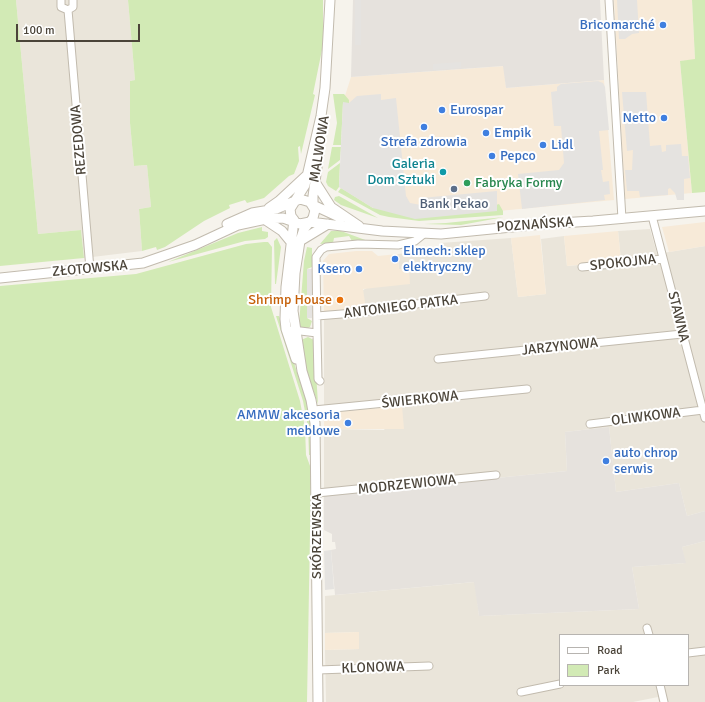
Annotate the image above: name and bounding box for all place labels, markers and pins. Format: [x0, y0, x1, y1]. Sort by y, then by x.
place label: Bricomarché [579, 17, 655, 33]
marker: Bricomarché [658, 20, 668, 30]
place label: Eurospar [450, 102, 503, 118]
marker: Eurospar [437, 105, 447, 115]
place label: Netto [623, 110, 656, 126]
marker: Netto [659, 113, 669, 123]
marker: Strefa zdrowia [419, 122, 429, 132]
place label: Empik [494, 125, 531, 141]
marker: Empik [481, 128, 491, 138]
place label: Strefa zdrowia [381, 134, 467, 150]
place label: Lidl [551, 137, 573, 153]
marker: Lidl [538, 140, 548, 150]
place label: Pepco [500, 148, 536, 164]
marker: Pepco [487, 151, 497, 161]
place label: Galeria Dom Sztuki [367, 156, 435, 188]
marker: Galeria Dom Sztuki [438, 167, 448, 177]
place label: Fabryka Formy [475, 175, 562, 191]
marker: Fabryka Formy [462, 178, 472, 188]
marker: Bank Pekao [449, 184, 459, 194]
place label: Bank Pekao [419, 196, 489, 212]
place label: Elmech: sklep elektryczny [403, 243, 486, 276]
marker: Elmech: sklep elektryczny [390, 254, 400, 264]
place label: Ksero [317, 261, 351, 277]
marker: Ksero [354, 264, 364, 274]
place label: Shrimp House [248, 292, 332, 308]
marker: Shrimp House [335, 295, 345, 305]
place label: AMMW akcesoria meblowe [237, 407, 340, 440]
marker: AMMW akcesoria meblowe [343, 418, 353, 428]
place label: auto chrop serwis [614, 445, 678, 478]
marker: auto chrop serwis [601, 456, 611, 466]

